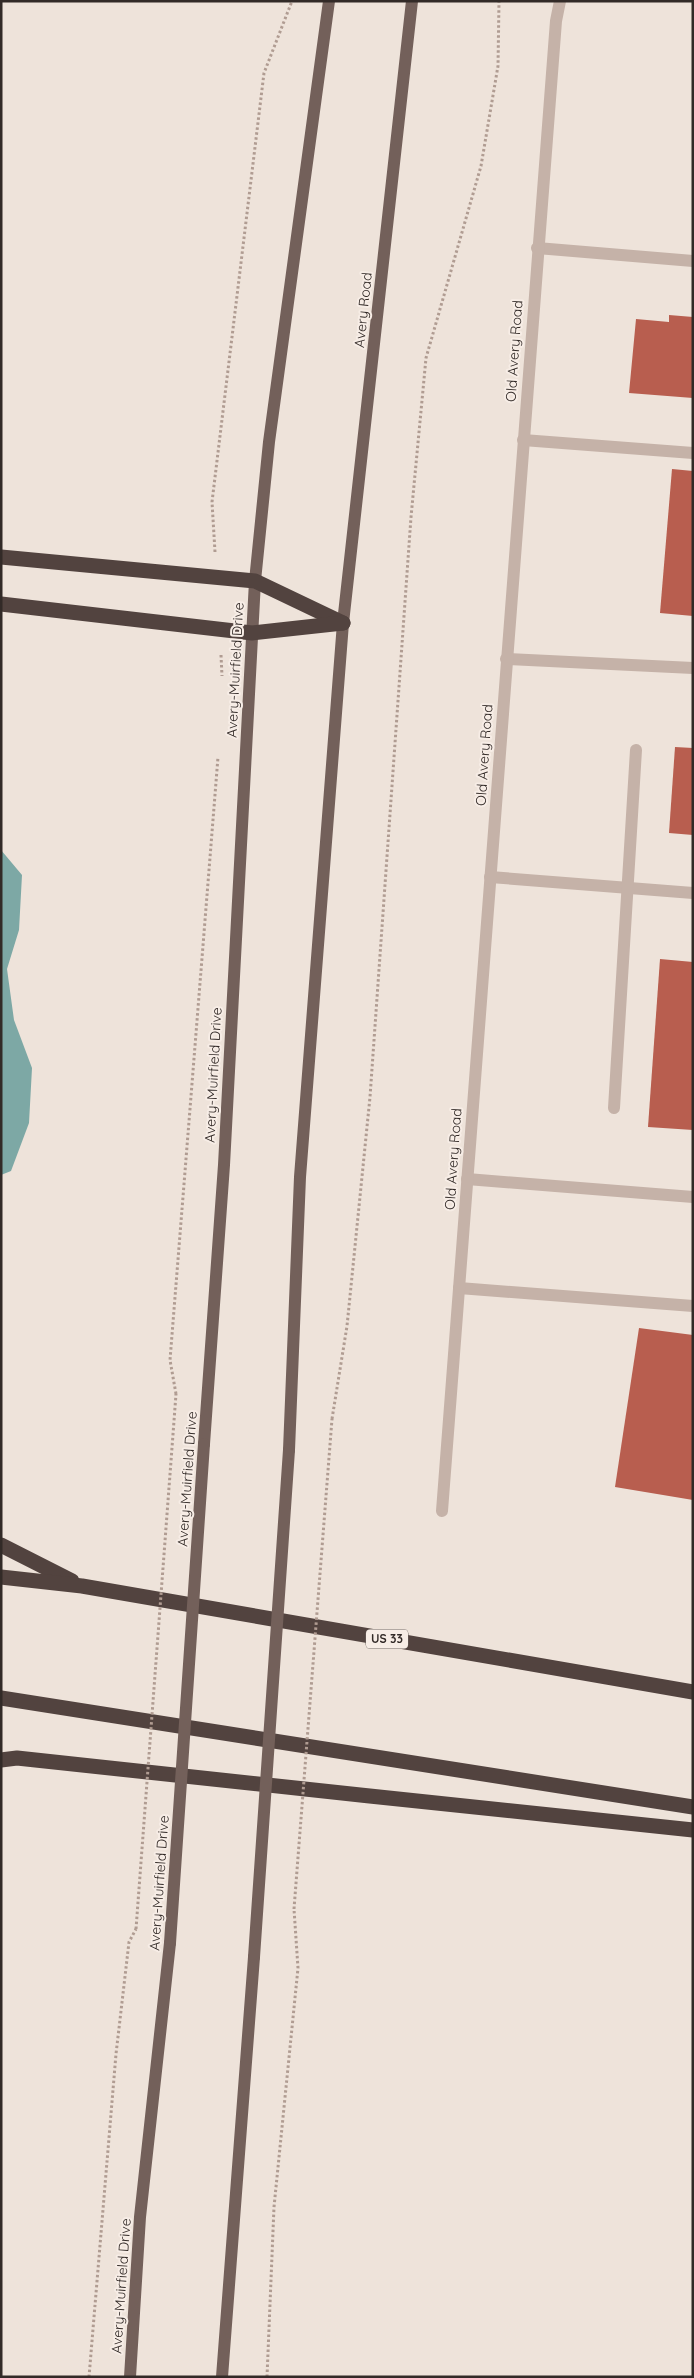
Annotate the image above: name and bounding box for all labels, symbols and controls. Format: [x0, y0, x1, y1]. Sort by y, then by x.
street label: Avery Road [350, 271, 376, 349]
street label: Old Avery Road [501, 300, 527, 402]
street label: Avery-Muirfield Drive [222, 602, 248, 738]
street label: Old Avery Road [471, 704, 497, 806]
street label: Avery-Muirfield Drive [200, 1007, 226, 1143]
street label: Old Avery Road [440, 1108, 466, 1210]
street label: Avery-Muirfield Drive [173, 1411, 201, 1547]
road number: US 33 [366, 1630, 408, 1648]
street label: Avery-Muirfield Drive [145, 1815, 173, 1951]
street label: Avery-Muirfield Drive [107, 2218, 135, 2354]

